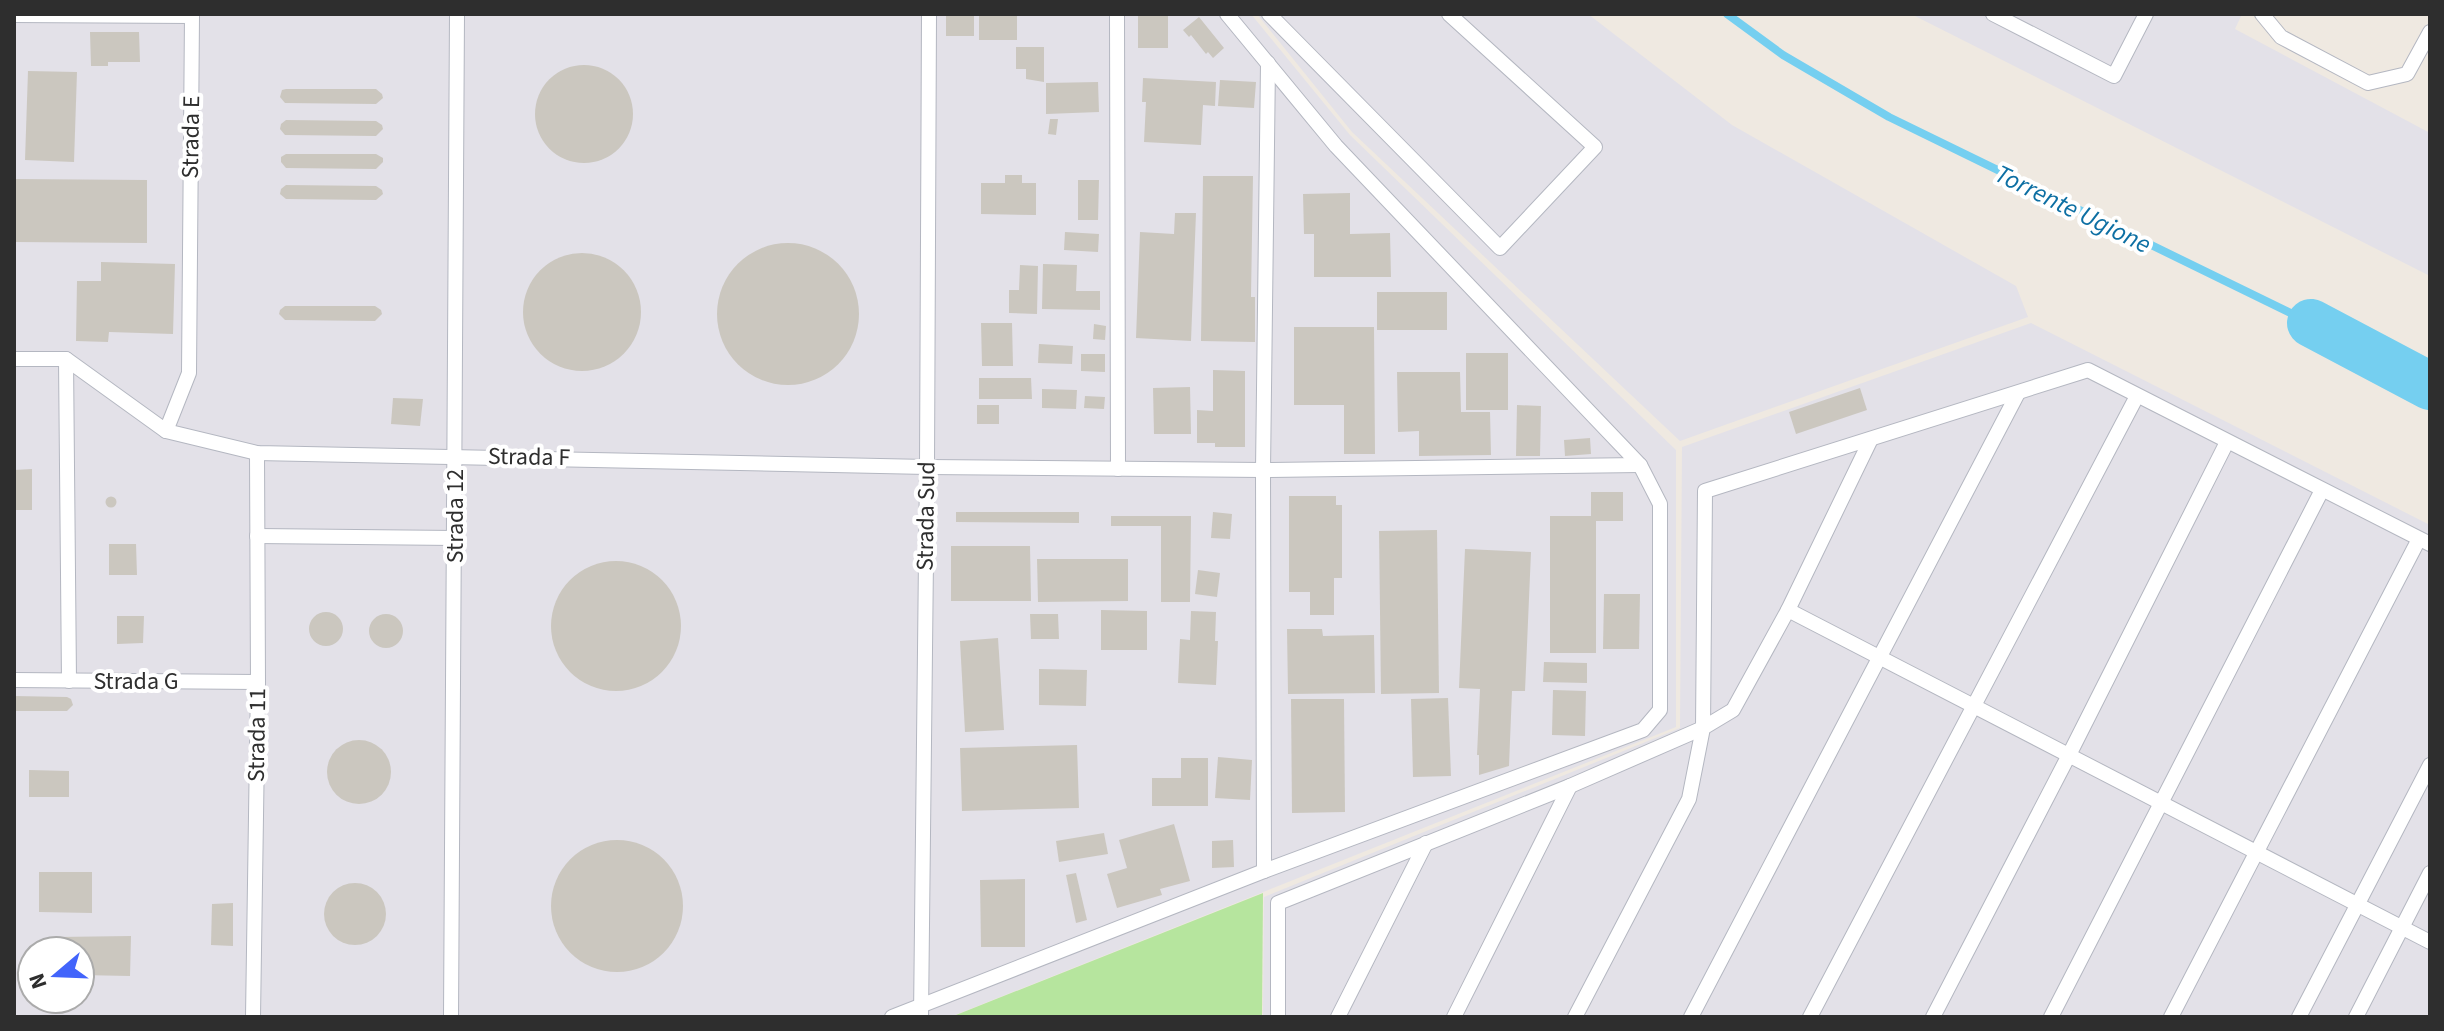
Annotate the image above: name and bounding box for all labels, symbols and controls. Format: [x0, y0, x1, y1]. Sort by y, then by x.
street label: Strada E [173, 95, 209, 179]
water label: Torrente Ugione [1989, 155, 2157, 263]
street label: Strada F [488, 439, 571, 475]
street label: Strada Sud [908, 461, 944, 571]
street label: Strada 12 [438, 469, 473, 563]
street label: Strada G [93, 664, 179, 699]
street label: Strada 11 [239, 688, 275, 782]
north arrow [16, 935, 96, 1015]
text: N [21, 969, 56, 993]

